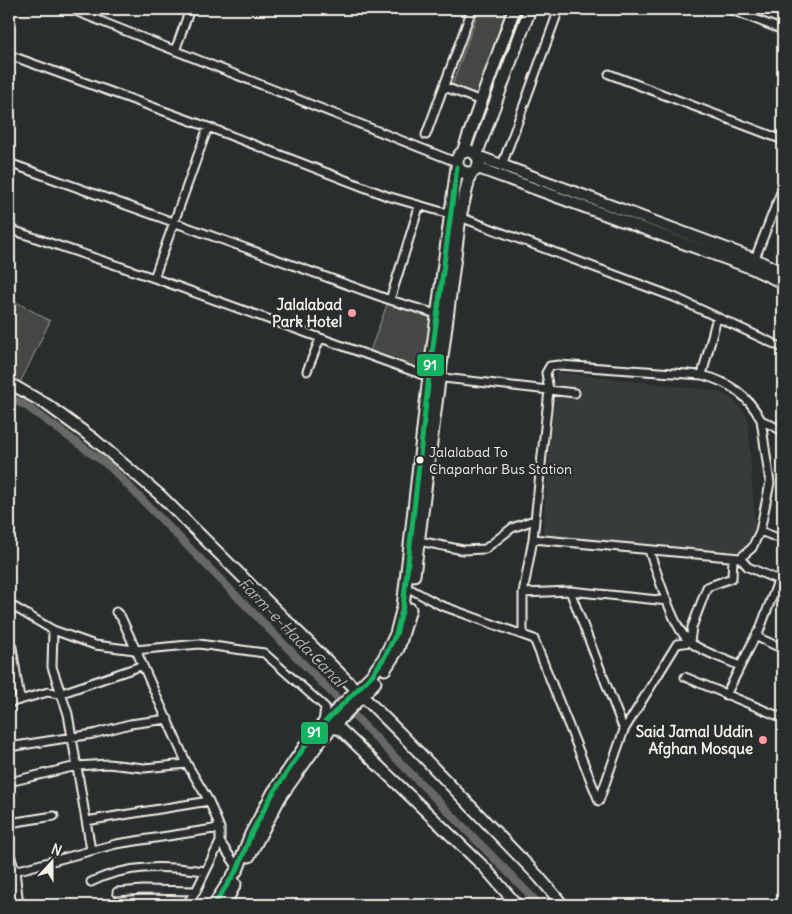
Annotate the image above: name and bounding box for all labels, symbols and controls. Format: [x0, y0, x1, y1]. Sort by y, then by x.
place label: Jalalabad Park Hotel [272, 295, 342, 331]
marker: Jalalabad Park Hotel [346, 307, 358, 319]
line badge: 91 [416, 353, 445, 377]
text: 91 [423, 356, 437, 374]
place label: Jalalabad To Chaparhar Bus Station [429, 443, 572, 478]
marker: Jalalabad To Chaparhar Bus Station [415, 455, 425, 465]
water label: Farm-e-Hada Canal [235, 573, 351, 693]
line badge: 91 [300, 721, 329, 745]
place label: Said Jamal Uddin Afghan Mosque [636, 722, 753, 759]
text: 91 [307, 723, 321, 741]
marker: Said Jamal Uddin Afghan Mosque [757, 734, 769, 746]
north arrow [28, 836, 78, 886]
text: N [49, 840, 64, 860]

